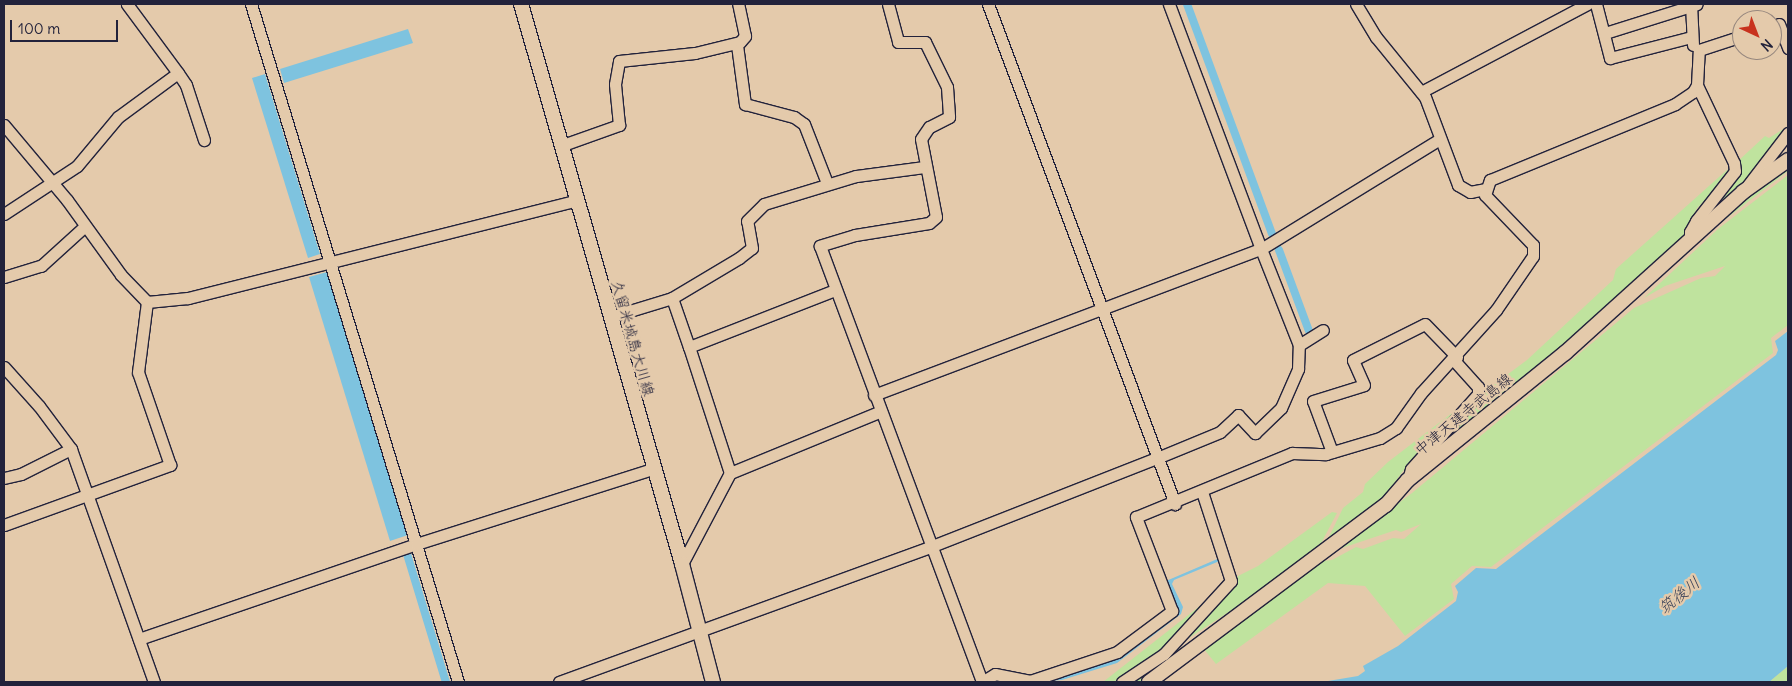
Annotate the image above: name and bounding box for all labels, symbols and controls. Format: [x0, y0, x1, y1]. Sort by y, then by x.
scale bar [12, 10, 120, 42]
north arrow [1732, 10, 1782, 60]
text: 100 m [18, 19, 60, 38]
text: N [1757, 35, 1776, 55]
street label: 久留米城島大川線 [608, 278, 658, 398]
street label: 中津天建寺武島線 [1411, 369, 1515, 459]
water label: 筑後川 [1654, 572, 1704, 618]

